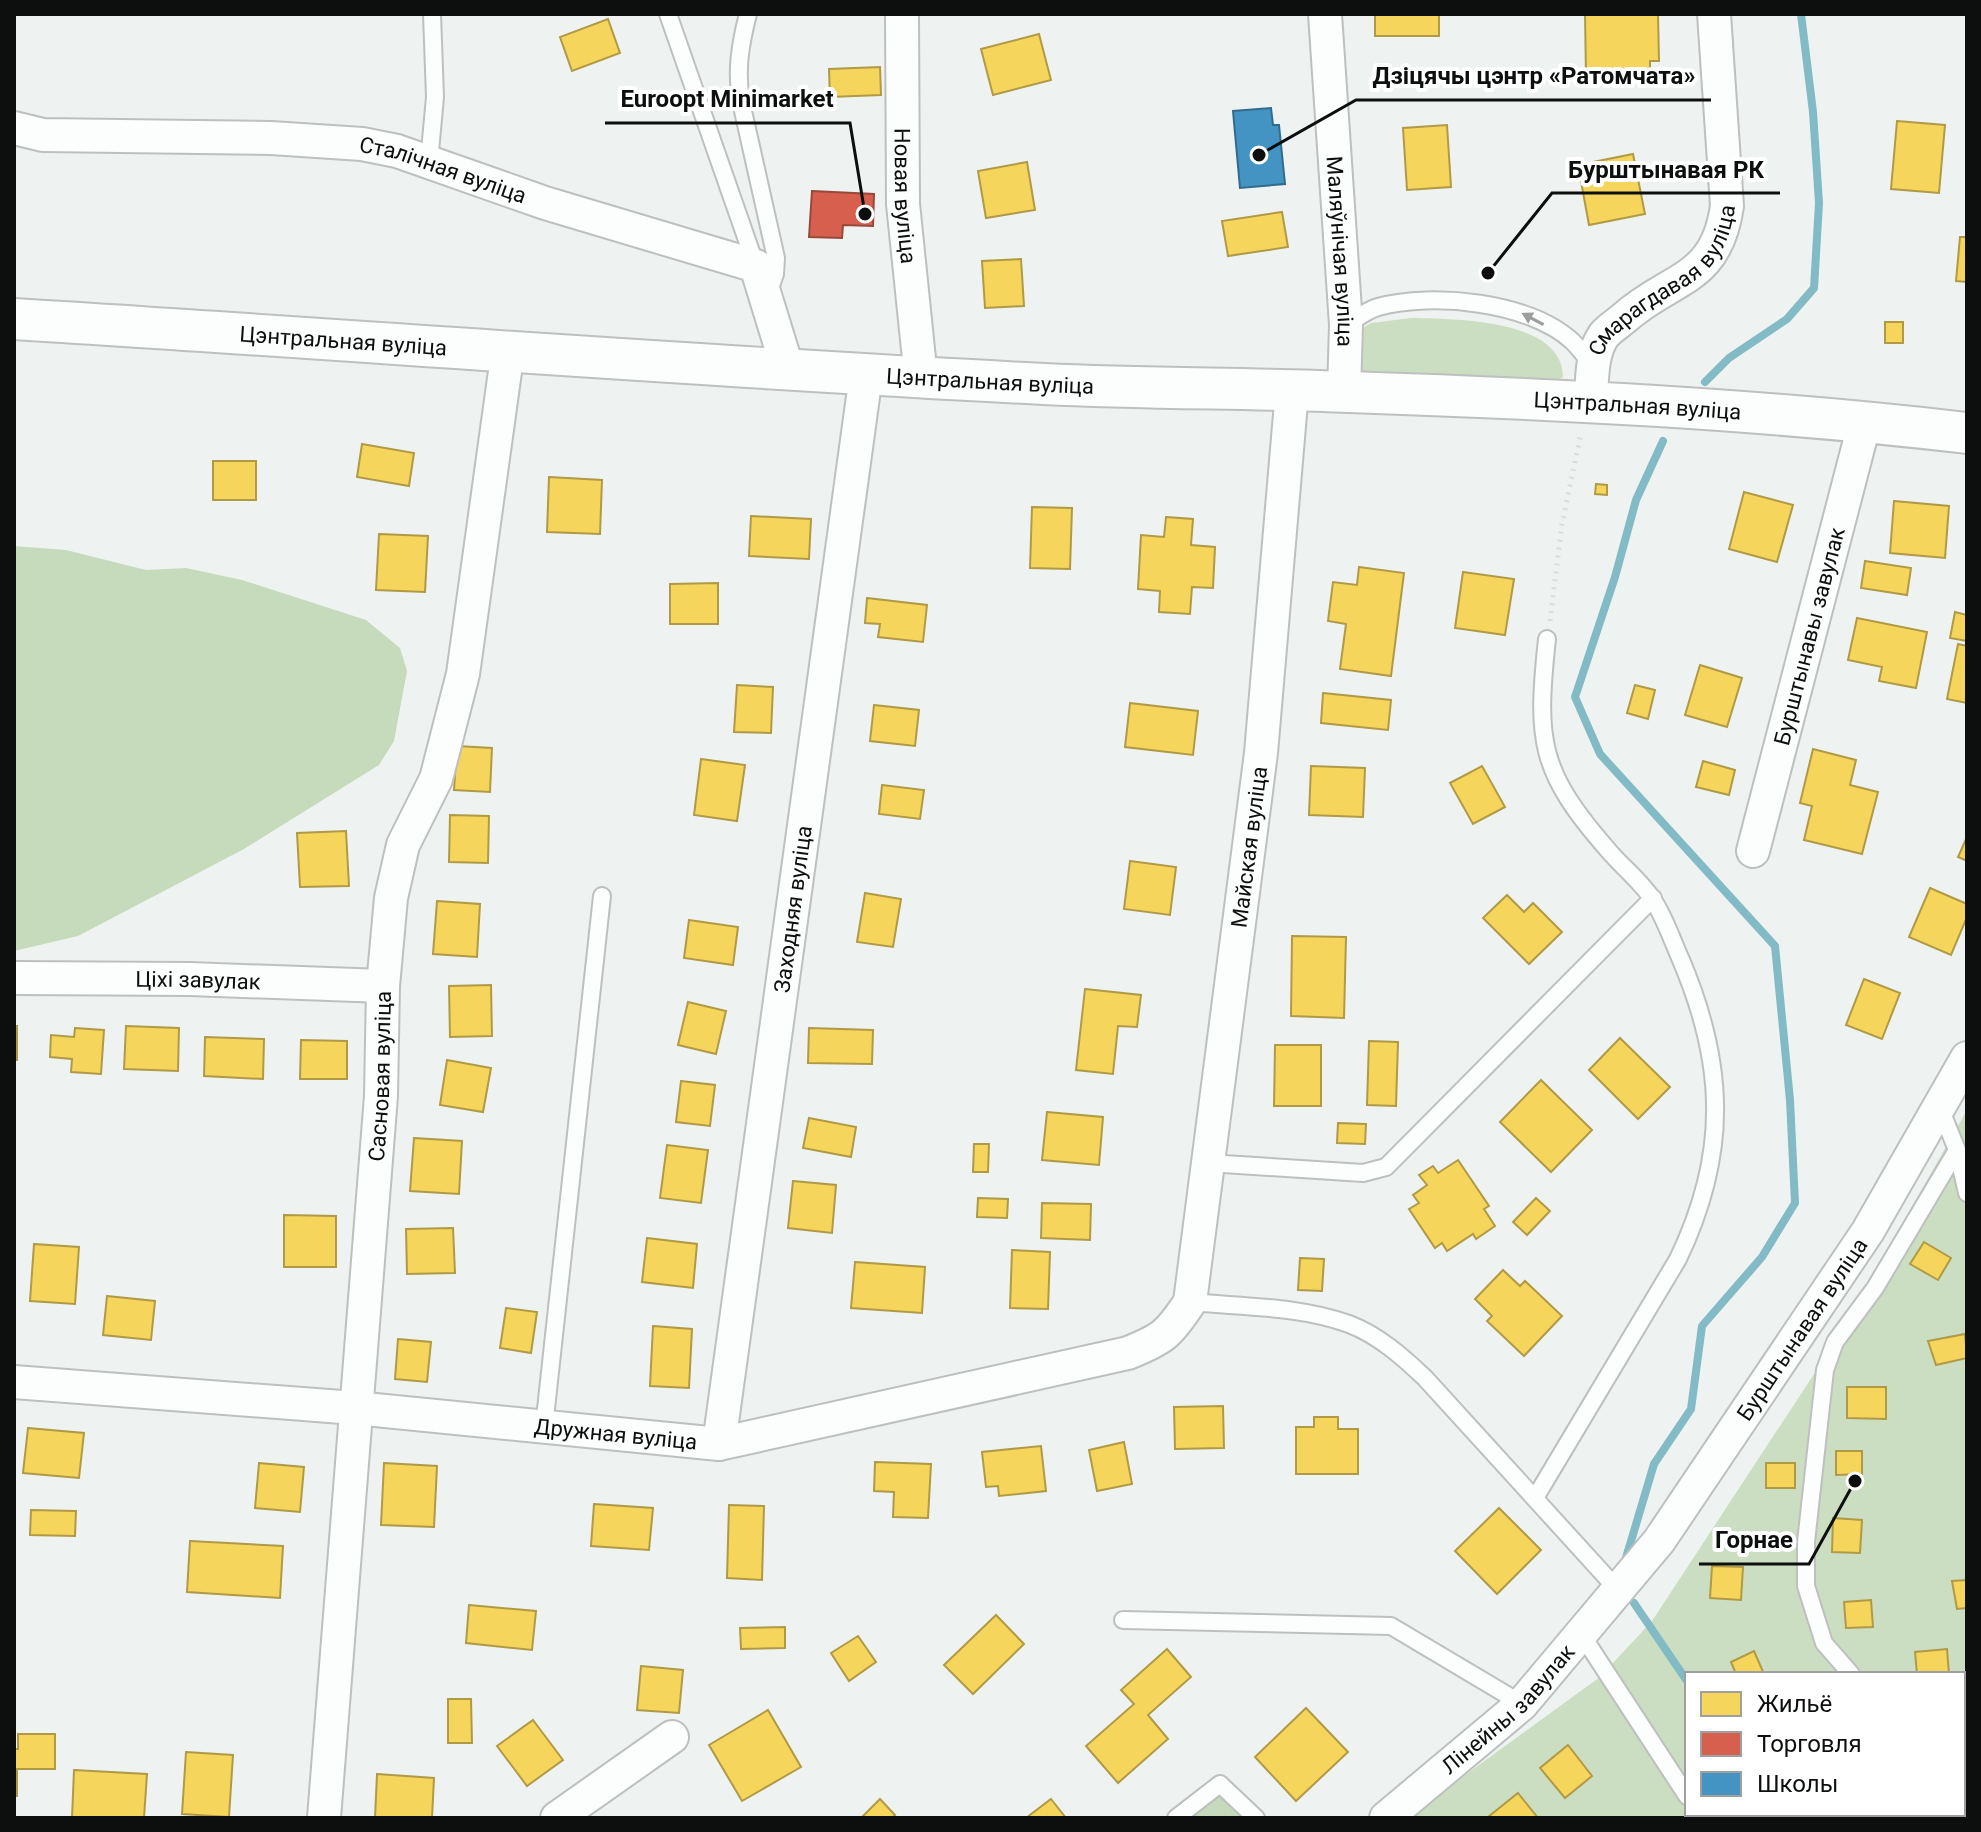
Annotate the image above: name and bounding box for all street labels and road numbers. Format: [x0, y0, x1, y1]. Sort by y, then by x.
street label: Новая вуліца [889, 128, 921, 265]
street label: Сталічная вуліца [357, 132, 530, 209]
street label: Маляўнічая вуліца [1322, 155, 1358, 347]
street label: Смарагдавая вуліца [1584, 203, 1740, 359]
street label: Цэнтральная вуліца [239, 322, 448, 360]
street label: Цэнтральная вуліца [885, 364, 1094, 399]
street label: Цэнтральная вуліца [1533, 387, 1742, 425]
street label: Бурштынавы завулак [1769, 525, 1850, 748]
street label: Майская вуліца [1227, 765, 1272, 929]
street label: Заходняя вуліца [769, 824, 817, 994]
street label: Ціхі завулак [135, 967, 261, 995]
street label: Сасновая вуліца [364, 991, 396, 1162]
street label: Бурштынавая вуліца [1732, 1233, 1873, 1425]
street label: Дружная вуліца [533, 1414, 698, 1455]
street label: Лінейны завулак [1437, 1639, 1580, 1779]

